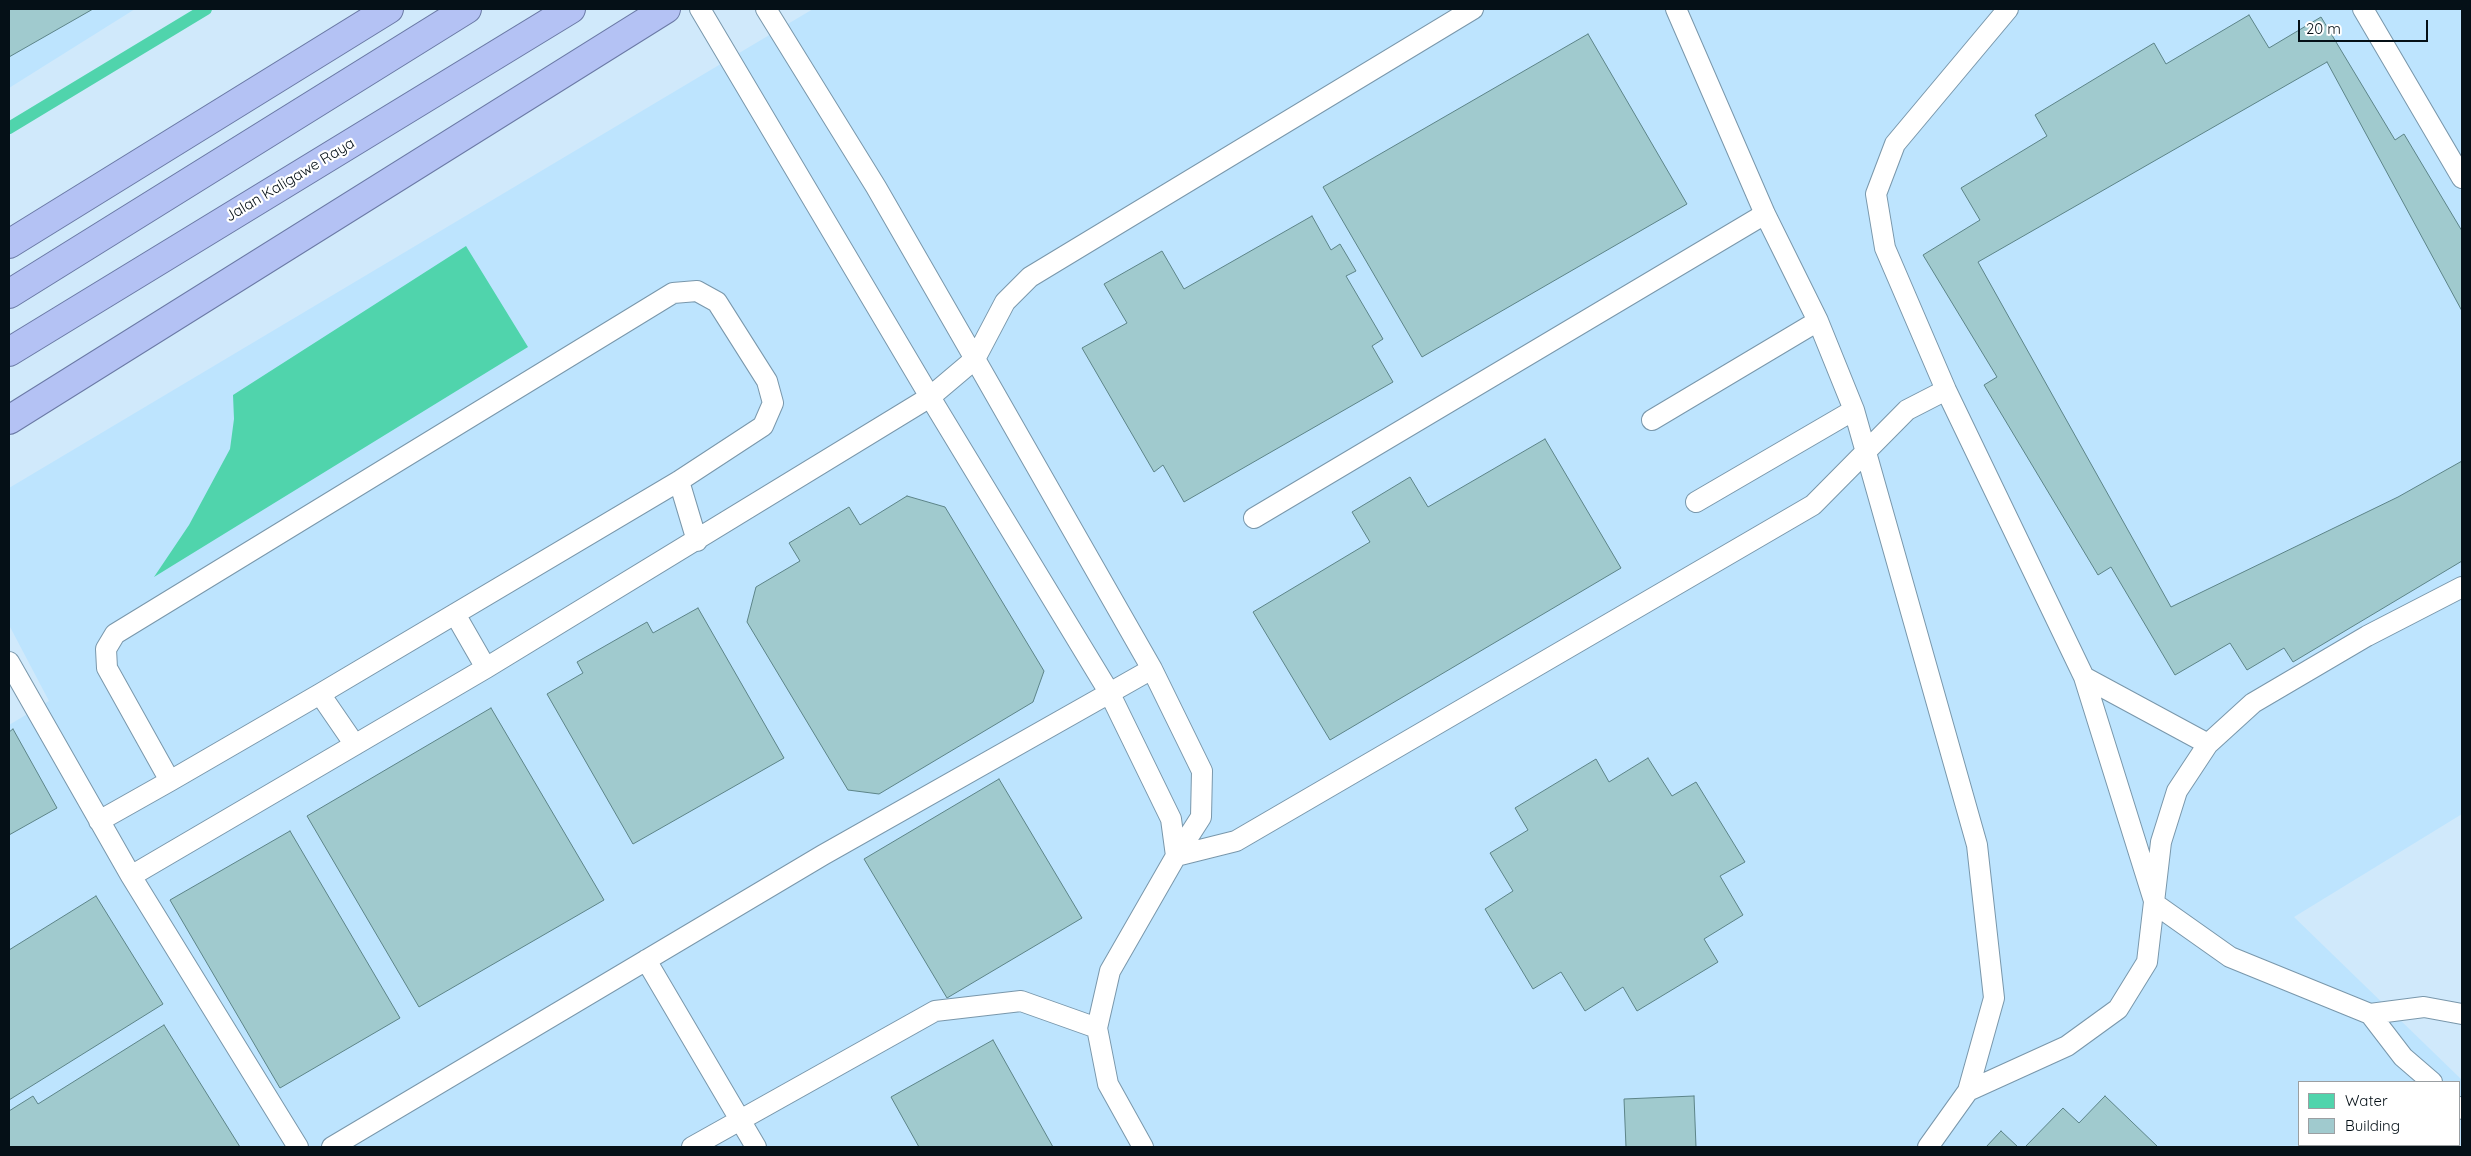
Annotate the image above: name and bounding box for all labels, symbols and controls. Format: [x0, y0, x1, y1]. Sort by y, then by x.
scale bar [2301, 10, 2431, 42]
text: 20 m [2306, 19, 2341, 38]
street label: Jalan Kaligawe Raya [222, 134, 358, 226]
legend [2298, 1081, 2461, 1146]
text: Water [2345, 1091, 2388, 1110]
text: Building [2345, 1116, 2400, 1135]

